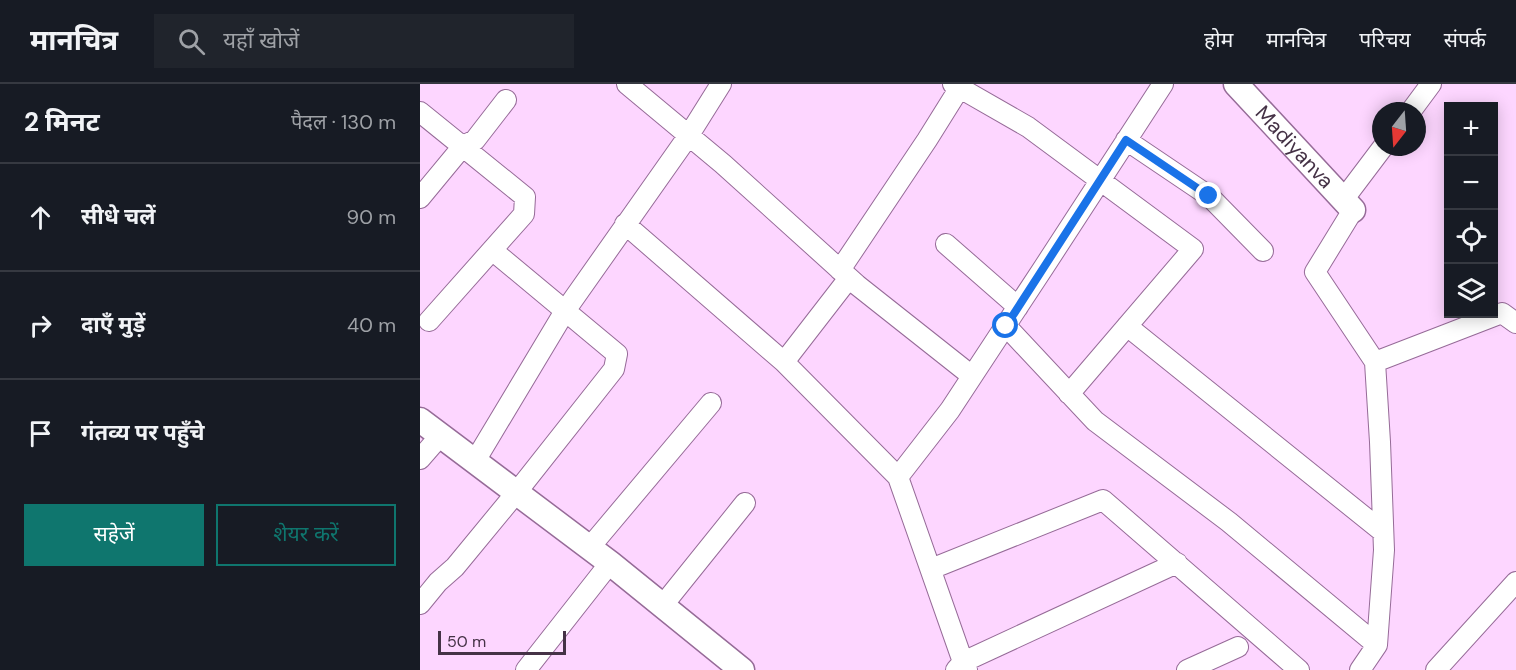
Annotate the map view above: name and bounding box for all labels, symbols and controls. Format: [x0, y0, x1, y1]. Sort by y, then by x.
search box [154, 14, 574, 68]
text: मानचित्र [30, 22, 118, 59]
icon: search [175, 25, 208, 58]
text: यहाँ खोजें [223, 26, 299, 55]
text: होम [1204, 26, 1233, 54]
text: मानचित्र [1266, 26, 1326, 54]
text: परिचय [1359, 26, 1411, 54]
text: संपर्क [1444, 26, 1486, 54]
street label: Madiyanva [1249, 100, 1340, 195]
north arrow [1372, 102, 1426, 156]
map controls [1444, 102, 1498, 318]
button: + [1444, 102, 1498, 156]
text: 2 मिनट [24, 105, 100, 139]
text: पैदल · 130 m [291, 109, 396, 135]
button: − [1444, 156, 1498, 210]
route end [1195, 182, 1221, 208]
icon: ahead [24, 201, 57, 234]
text: सीधे चलें [81, 202, 156, 231]
text: 90 m [347, 204, 396, 230]
button: locate [1444, 210, 1498, 264]
button: layers [1444, 264, 1498, 318]
icon: right [24, 309, 57, 342]
text: दाएँ मुड़ें [81, 310, 145, 339]
text: 40 m [347, 312, 396, 338]
route start [992, 312, 1018, 338]
icon: arrive [24, 417, 57, 450]
text: गंतव्य पर पहुँचे [81, 418, 204, 447]
button: सहेजें [24, 504, 204, 566]
button: शेयर करें [216, 504, 396, 566]
scale bar [438, 628, 566, 656]
text: 50 m [447, 631, 486, 652]

